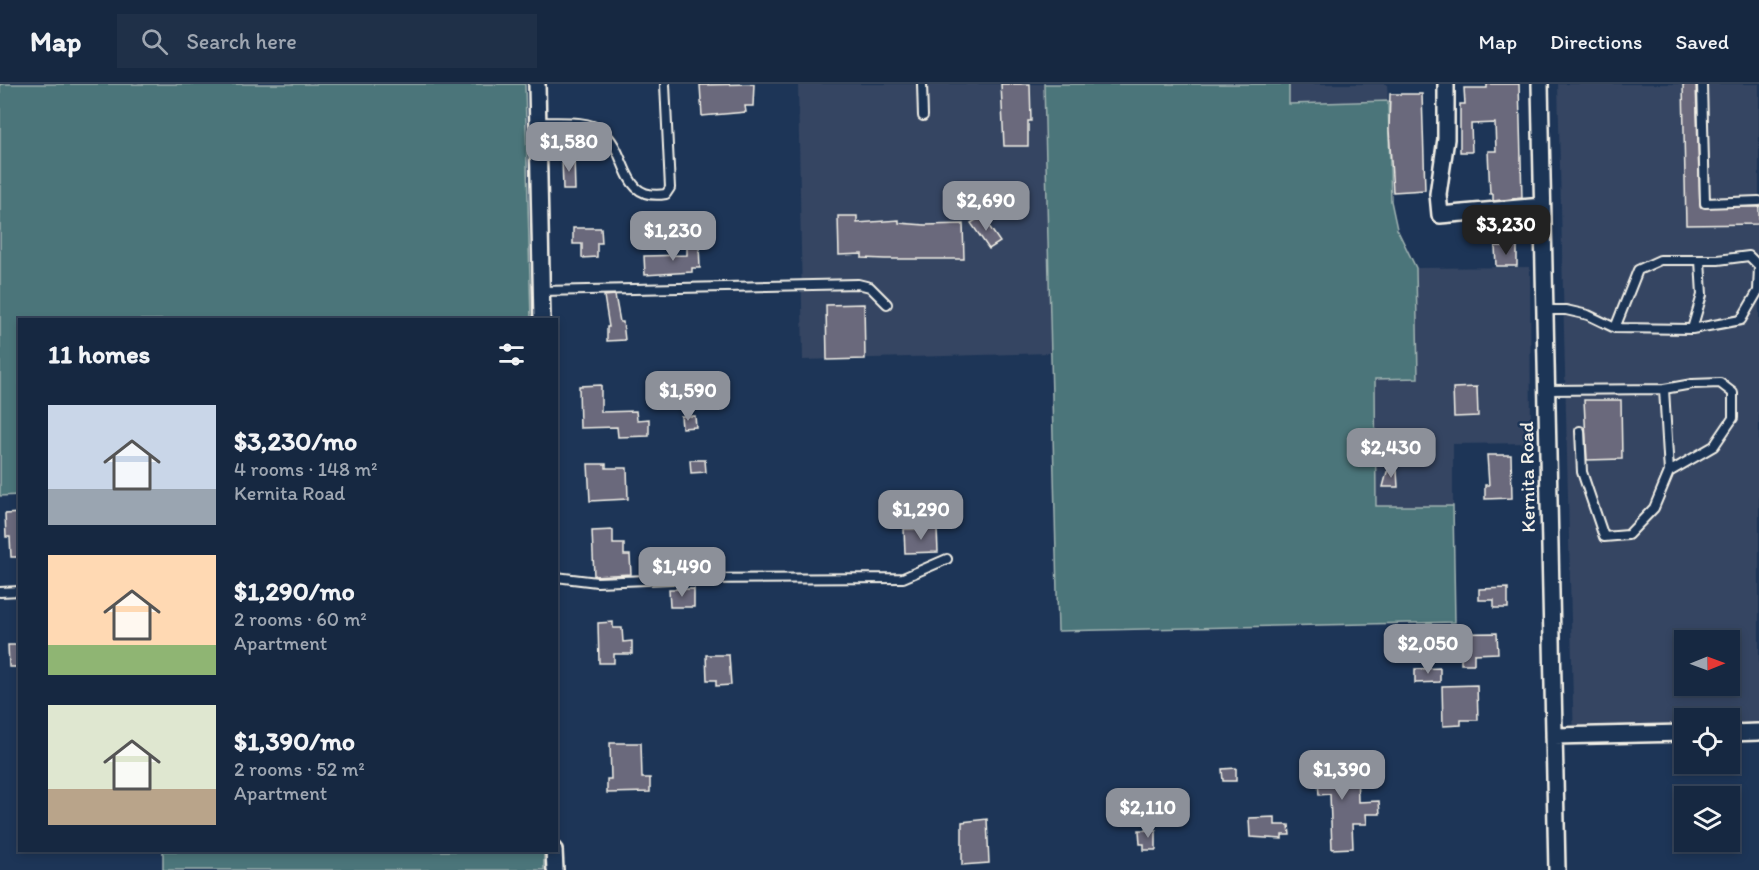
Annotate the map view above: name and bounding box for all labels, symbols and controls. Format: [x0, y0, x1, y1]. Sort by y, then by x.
search box [117, 14, 537, 68]
text: Map [30, 24, 81, 58]
icon: search [138, 25, 171, 58]
text: Search here [186, 28, 297, 55]
text: Map [1479, 29, 1517, 54]
text: Directions [1550, 29, 1642, 54]
text: Saved [1675, 29, 1729, 54]
pin: $1,580 [520, 122, 618, 173]
text: $1,580 [540, 129, 598, 153]
pin: $2,690 [937, 181, 1035, 232]
text: $2,690 [957, 188, 1015, 212]
pin: $3,230 [1457, 205, 1555, 256]
pin: $1,230 [624, 211, 722, 262]
text: $3,230 [1476, 212, 1536, 236]
text: $1,230 [644, 218, 702, 242]
text: 11 homes [48, 338, 150, 370]
icon: filters [495, 338, 528, 371]
pin: $1,590 [639, 371, 737, 422]
text: $1,590 [659, 378, 717, 402]
street label: Kernita Road [1514, 421, 1540, 533]
text: $3,230/mo [234, 425, 357, 457]
pin: $2,430 [1342, 428, 1440, 479]
icon: home [96, 429, 168, 501]
text: $2,430 [1361, 435, 1421, 459]
text: 4 rooms · 148 m² [234, 457, 378, 481]
text: Kernita Road [234, 481, 345, 505]
pin: $1,290 [872, 490, 970, 541]
text: $1,290 [892, 497, 950, 521]
pin: $1,490 [633, 547, 731, 598]
text: $1,490 [653, 554, 711, 578]
text: $1,290/mo [234, 575, 355, 607]
icon: home [96, 579, 168, 651]
text: 2 rooms · 60 m² [234, 607, 367, 631]
pin: $2,050 [1379, 624, 1477, 675]
north arrow [1674, 630, 1740, 696]
map controls [1674, 630, 1740, 852]
text: Apartment [234, 631, 327, 655]
text: $2,050 [1398, 631, 1458, 655]
button: locate [1674, 708, 1740, 774]
text: $1,390/mo [234, 725, 355, 757]
icon: home [96, 729, 168, 801]
pin: $1,390 [1293, 750, 1391, 801]
text: 2 rooms · 52 m² [234, 757, 365, 781]
text: $1,390 [1313, 757, 1371, 781]
text: Apartment [234, 781, 327, 805]
button: layers [1674, 786, 1740, 852]
pin: $2,110 [1099, 788, 1197, 839]
text: $2,110 [1120, 795, 1176, 819]

